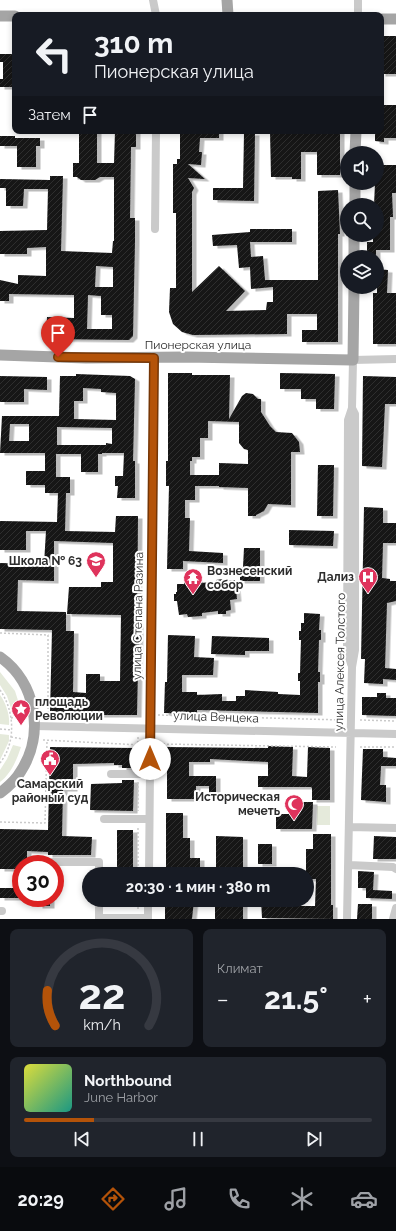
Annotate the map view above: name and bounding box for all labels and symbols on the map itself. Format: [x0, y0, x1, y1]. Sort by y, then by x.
pin [41, 316, 75, 357]
street label: Пионерская улица [145, 338, 251, 352]
school or university icon: Школа № 63 [85, 550, 107, 578]
street label: улица Степана Разина [130, 552, 146, 680]
place label: Школа № 63 [9, 554, 82, 568]
place label: Вознесенский собор [207, 564, 292, 592]
hospital icon: Дализ [357, 566, 379, 594]
temple icon: Вознесенский собор [182, 567, 204, 595]
place label: Дализ [317, 570, 354, 584]
street label: улица Алексея Толстого [332, 593, 348, 731]
place label: площадь Революции [35, 695, 103, 723]
place icon: площадь Революции [10, 698, 32, 726]
street label: улица Венцека [173, 709, 259, 725]
position arrow [129, 738, 171, 780]
public building icon: Самарский районый суд [39, 748, 61, 776]
place label: Самарский районый суд [12, 777, 89, 805]
place label: Историческая мечеть [195, 790, 281, 818]
mosque icon: Историческая мечеть [283, 793, 305, 821]
speed limit sign: 30 [12, 855, 64, 907]

